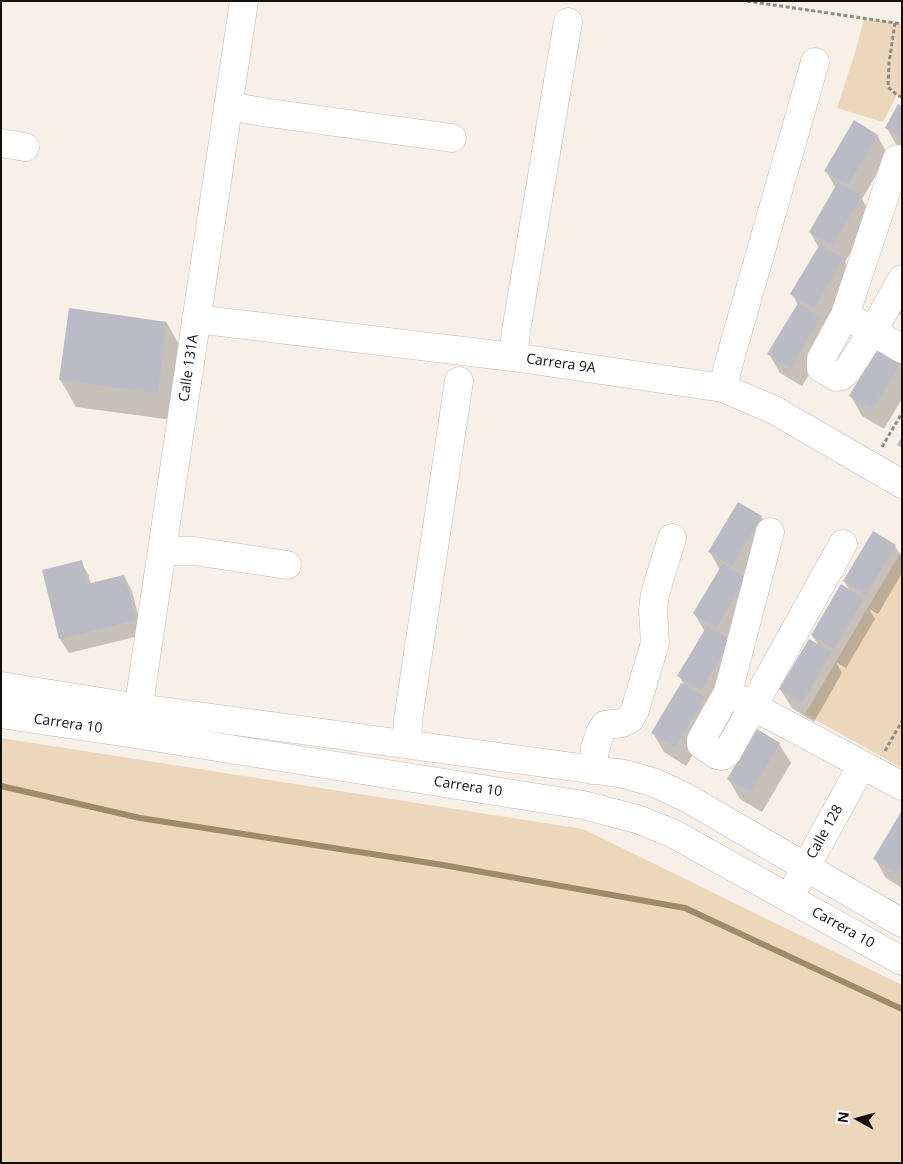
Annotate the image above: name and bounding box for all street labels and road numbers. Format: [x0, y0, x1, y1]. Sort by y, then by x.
street label: Calle 131A [176, 333, 202, 403]
street label: Carrera 9A [525, 351, 597, 377]
street label: Carrera 10 [33, 711, 103, 737]
street label: Carrera 10 [433, 773, 503, 801]
street label: Calle 128 [803, 802, 847, 862]
street label: Carrera 10 [809, 904, 877, 952]

